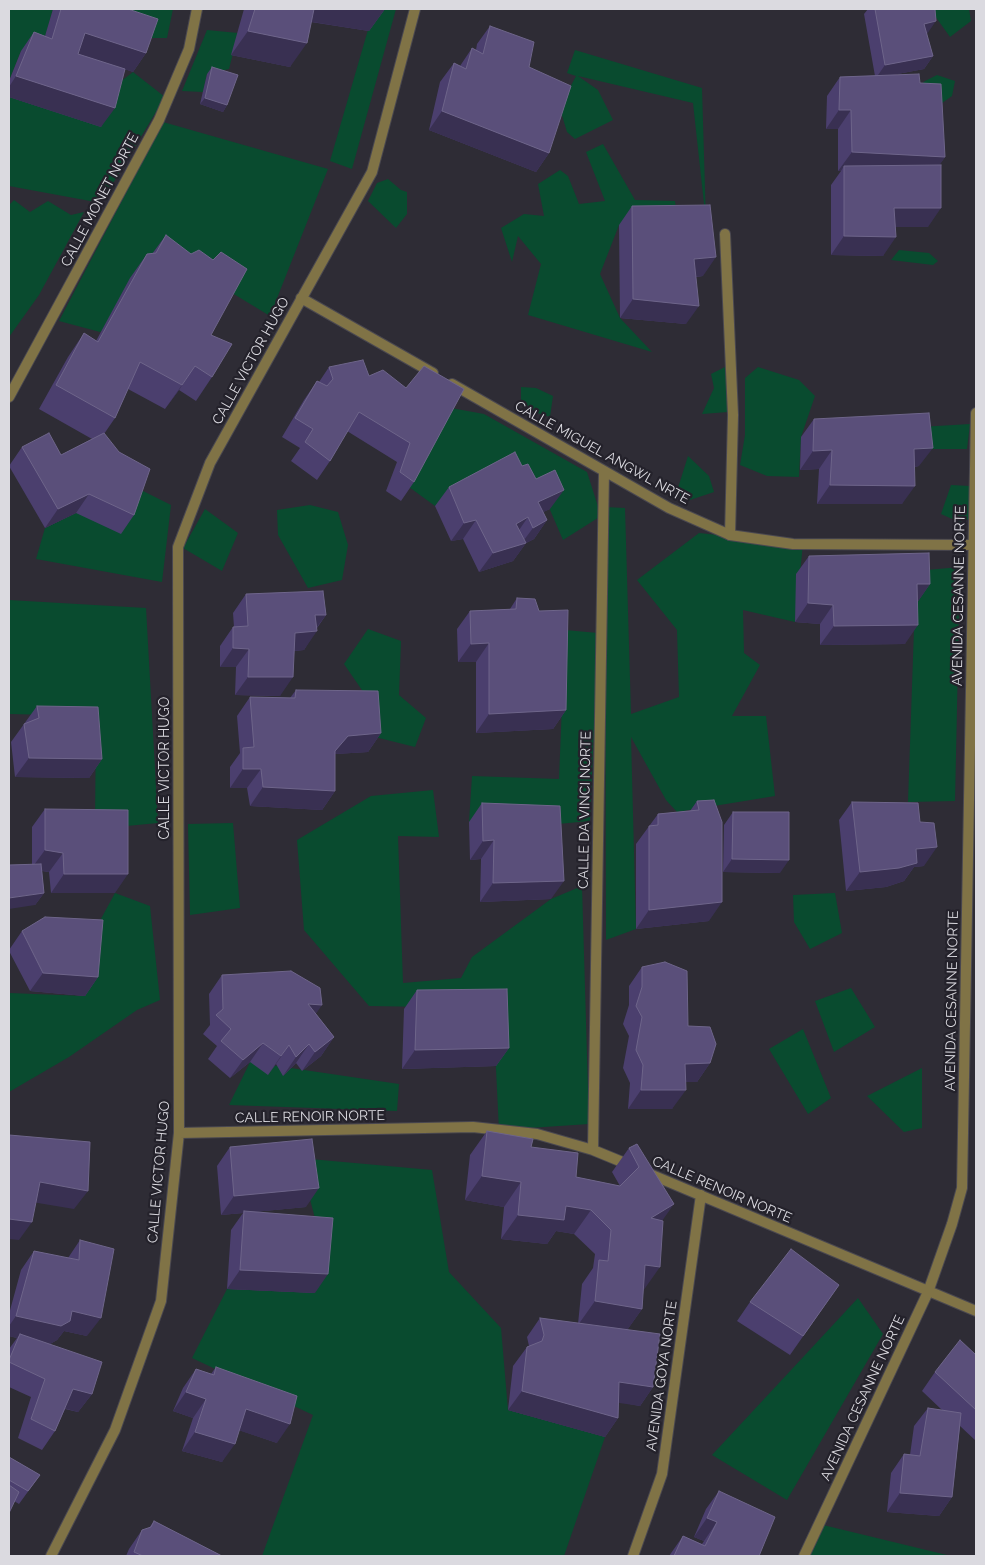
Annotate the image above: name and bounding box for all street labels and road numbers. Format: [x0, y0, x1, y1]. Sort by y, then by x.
street label: CALLE MONET NORTE [58, 130, 142, 270]
street label: CALLE VICTOR HUGO [209, 294, 293, 428]
street label: CALLE MIGUEL ANGWL NRTE [512, 398, 692, 508]
street label: AVENIDA CESANNE NORTE [949, 506, 969, 686]
street label: CALLE VICTOR HUGO [157, 697, 173, 839]
street label: CALLE DA VINCI NORTE [575, 731, 595, 889]
street label: AVENIDA CESANNE NORTE [942, 911, 962, 1091]
street label: CALLE VICTOR HUGO [144, 1100, 174, 1244]
street label: CALLE RENOIR NORTE [235, 1107, 385, 1127]
street label: CALLE RENOIR NORTE [650, 1153, 794, 1227]
street label: AVENIDA GOYA NORTE [643, 1300, 681, 1452]
street label: AVENIDA CESANNE NORTE [817, 1313, 909, 1483]

